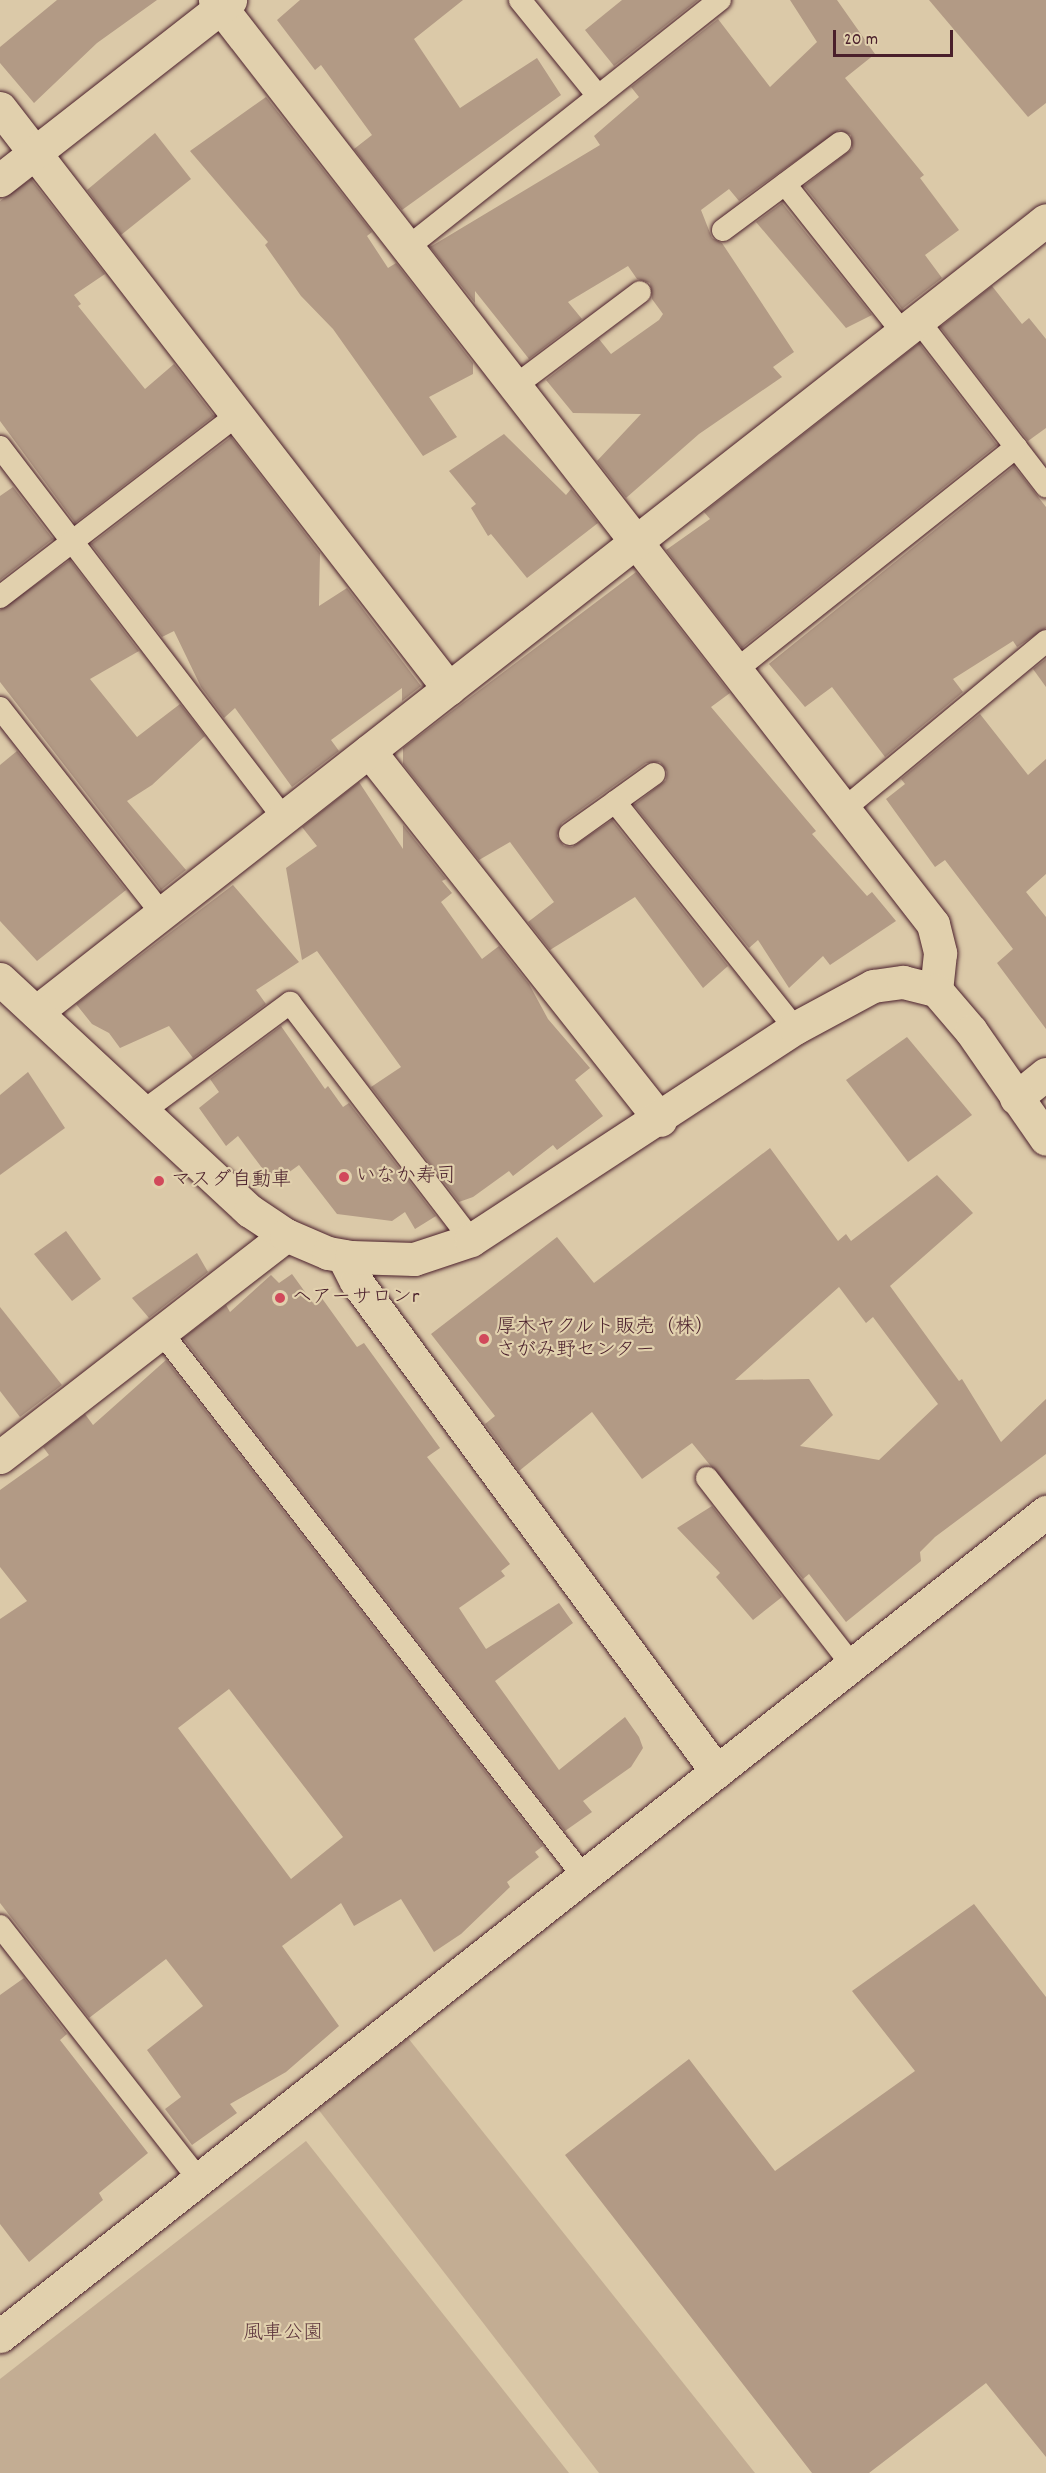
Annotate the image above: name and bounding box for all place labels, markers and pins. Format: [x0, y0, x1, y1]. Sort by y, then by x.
place label: いなか寿司 [356, 1165, 456, 1189]
place label: マスダ自動車 [171, 1169, 291, 1193]
marker: いなか寿司 [337, 1170, 351, 1184]
marker: マスダ自動車 [152, 1174, 166, 1188]
place label: ヘアーサロンr [292, 1286, 419, 1310]
marker: ヘアーサロンr [273, 1291, 287, 1305]
place label: 厚木ヤクルト販売（株） さがみ野センター [496, 1316, 716, 1363]
marker: 厚木ヤクルト販売（株） さがみ野センター [477, 1332, 491, 1346]

